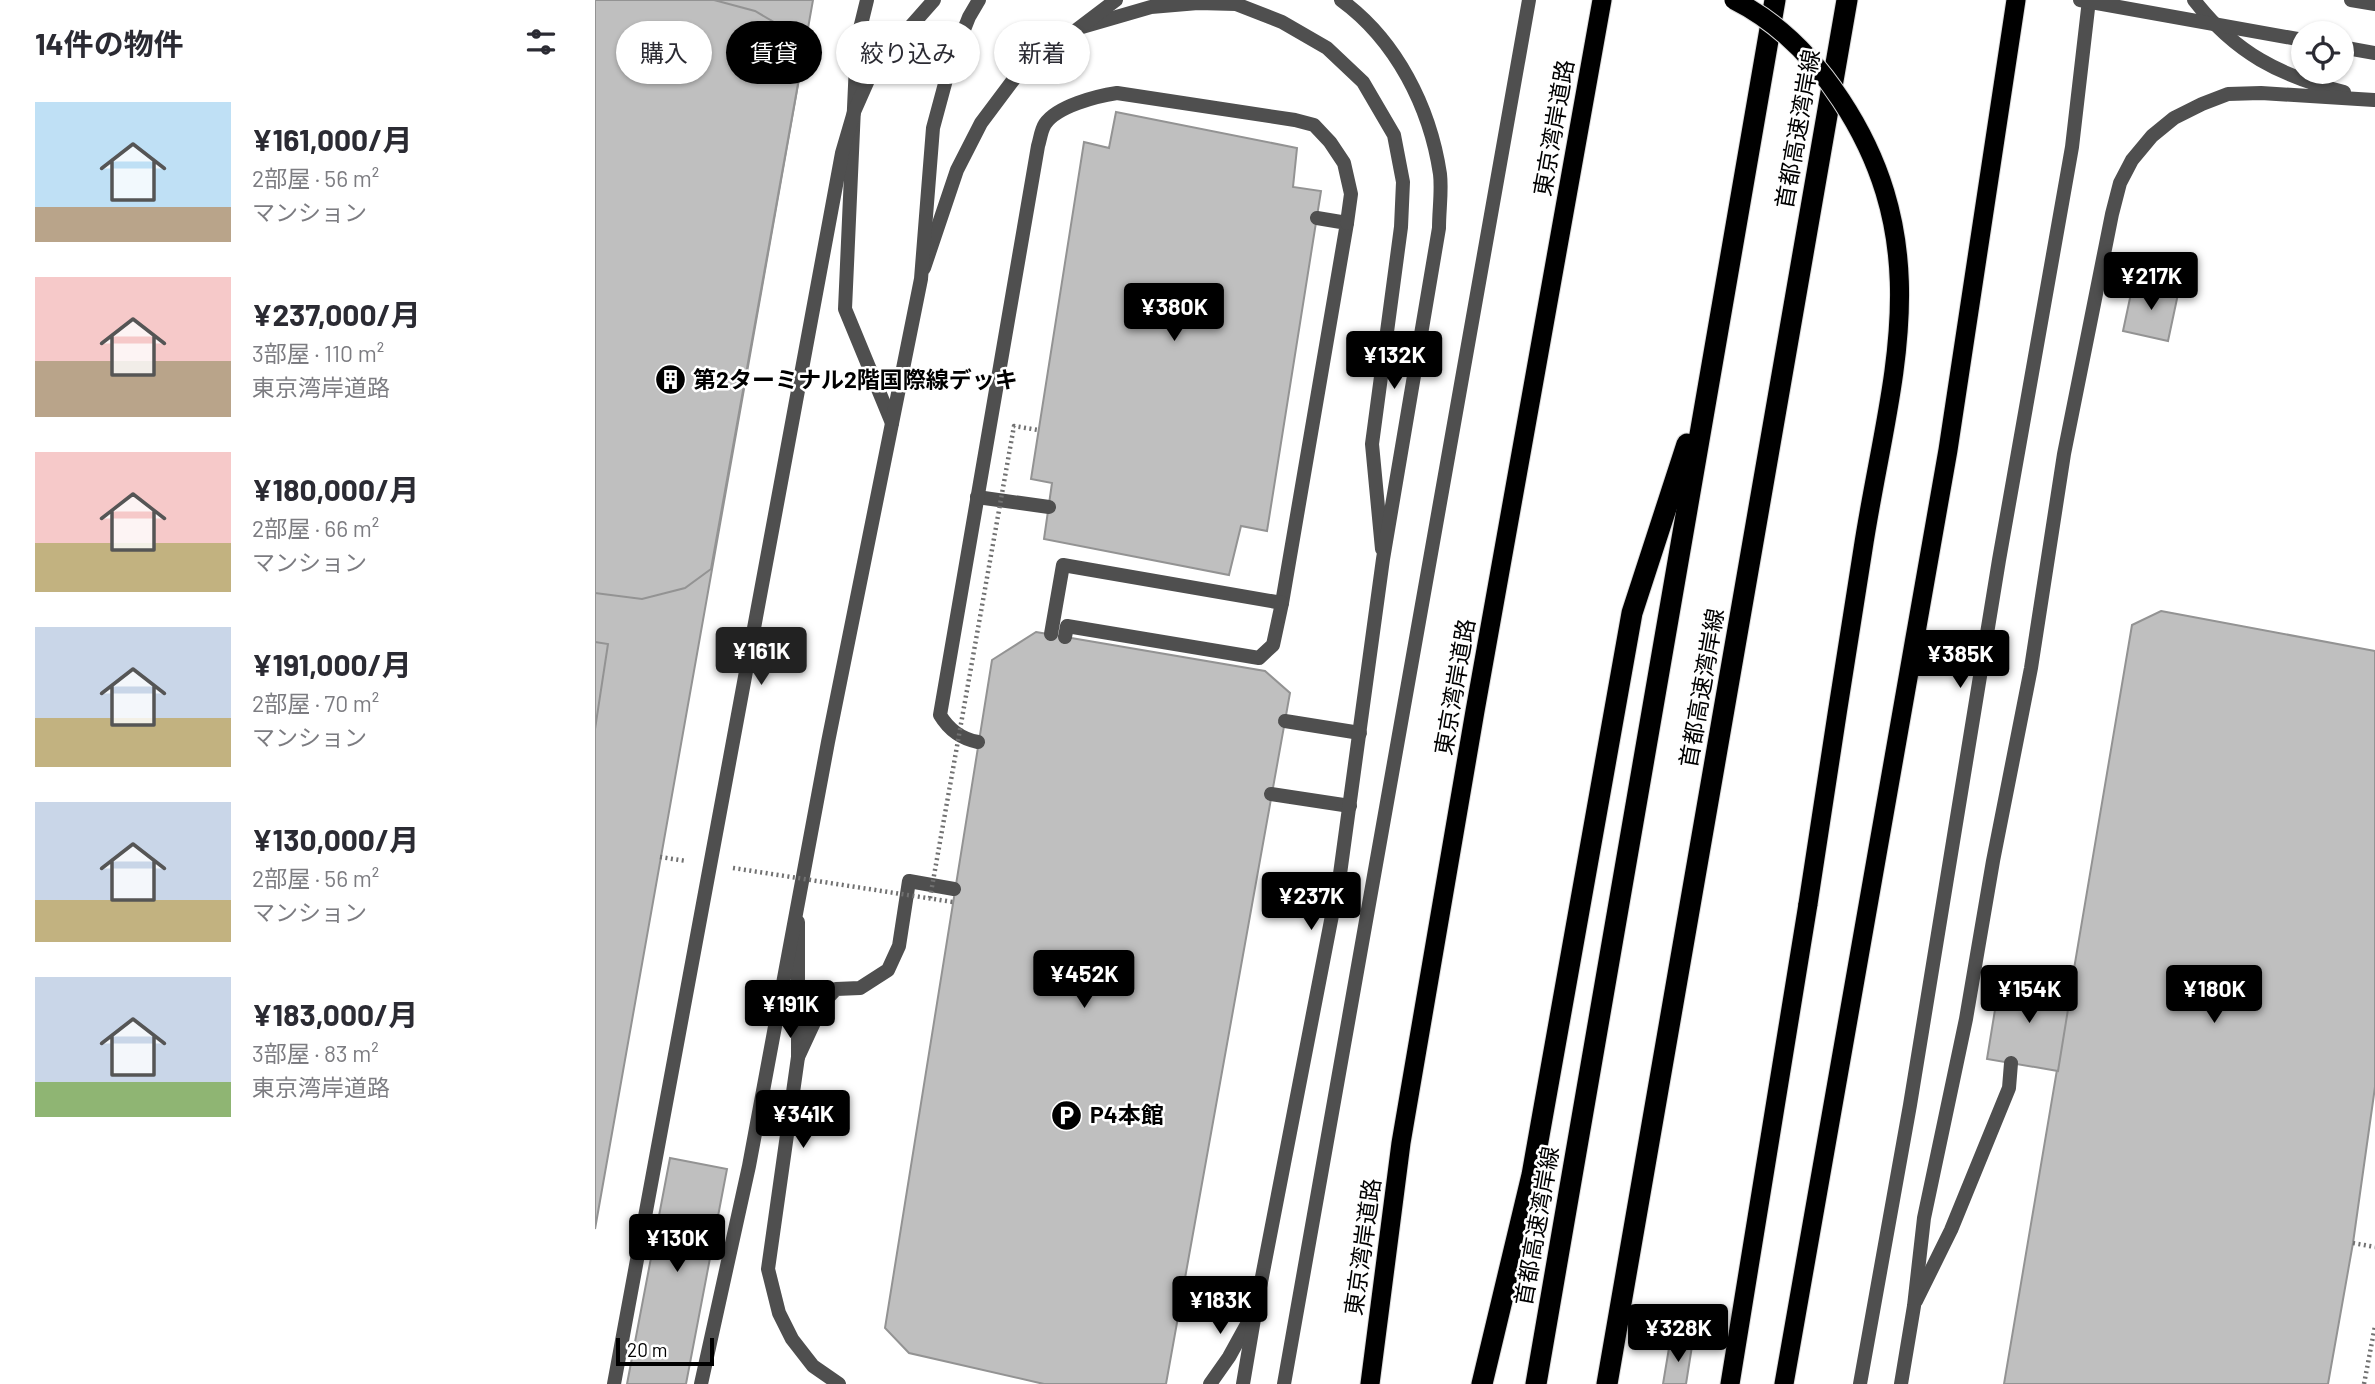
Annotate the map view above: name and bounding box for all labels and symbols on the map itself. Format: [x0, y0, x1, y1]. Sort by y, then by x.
street label: 首都高速湾岸線 [1769, 47, 1825, 211]
street label: 東京湾岸道路 [1527, 57, 1579, 198]
pin: ¥217K [2102, 252, 2200, 312]
pin: ¥380K [1125, 284, 1223, 343]
pin: ¥132K [1345, 332, 1443, 391]
building icon: 第2ターミナル2階国際線デッキ [653, 363, 687, 397]
place label: 第2ターミナル2階国際線デッキ [693, 365, 1018, 393]
street label: 首都高速湾岸線 [1673, 606, 1729, 770]
street label: 東京湾岸道路 [1428, 616, 1480, 757]
pin: ¥161K [712, 628, 810, 687]
pin: ¥385K [1911, 630, 2009, 690]
pin: ¥237K [1262, 872, 1360, 932]
pin: ¥452K [1035, 950, 1133, 1010]
pin: ¥154K [1980, 965, 2078, 1025]
pin: ¥180K [2165, 965, 2263, 1025]
pin: ¥191K [741, 981, 839, 1040]
pin: ¥341K [754, 1090, 852, 1150]
parking icon: P4本館 [1050, 1098, 1084, 1132]
place label: P4本館 [1090, 1100, 1164, 1128]
street label: 首都高速湾岸線 [1508, 1144, 1564, 1308]
street label: 東京湾岸道路 [1339, 1177, 1385, 1317]
pin: ¥130K [628, 1214, 726, 1274]
pin: ¥183K [1171, 1276, 1269, 1336]
pin: ¥328K [1629, 1304, 1727, 1364]
scale bar [616, 1335, 714, 1367]

